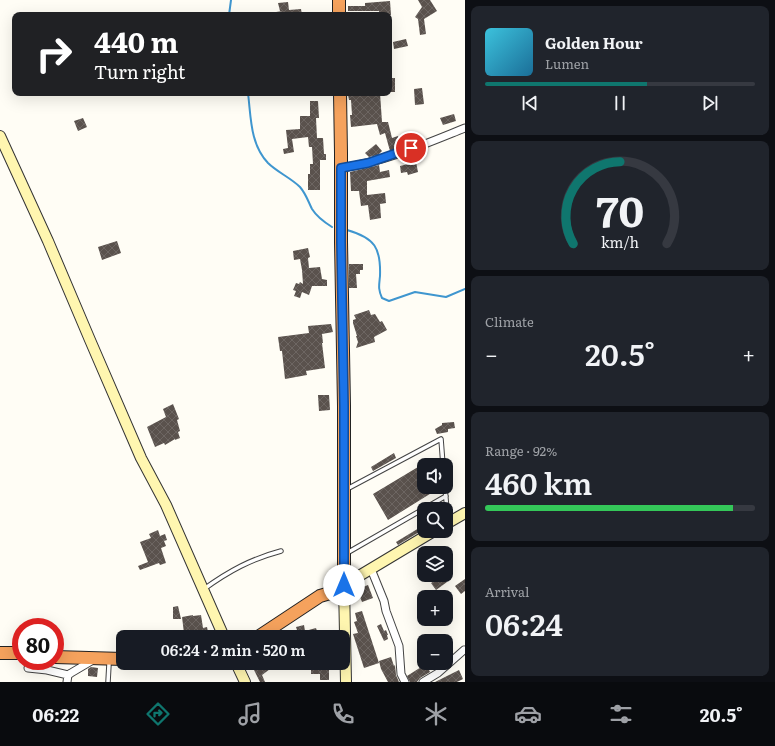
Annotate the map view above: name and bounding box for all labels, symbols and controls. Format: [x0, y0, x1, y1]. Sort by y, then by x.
text: 440 m [94, 20, 179, 62]
icon: right [28, 28, 80, 80]
text: Golden Hour [545, 31, 643, 54]
text: Lumen [545, 54, 589, 73]
text: Turn right [94, 58, 185, 85]
icon: previous [519, 92, 541, 114]
icon: pause [609, 92, 631, 114]
icon: next [699, 92, 721, 114]
pin [394, 131, 428, 165]
icon: arrive [400, 137, 422, 159]
text: 70 [596, 178, 644, 240]
text: km/h [601, 230, 640, 251]
text: Climate [485, 312, 534, 331]
text: 20.5° [585, 331, 655, 375]
text: − [485, 337, 498, 370]
text: + [742, 337, 755, 370]
text: Range · 92% [485, 441, 557, 460]
map controls [417, 458, 453, 670]
button: sound [417, 458, 453, 494]
text: 460 km [485, 460, 592, 504]
button: search [417, 502, 453, 538]
button: layers [417, 546, 453, 582]
position arrow [323, 564, 365, 606]
text: Arrival [485, 582, 529, 601]
button: + [417, 590, 453, 626]
text: 06:24 [485, 601, 563, 645]
speed limit sign: 80 [12, 618, 64, 670]
button: − [417, 634, 453, 670]
text: 06:24 · 2 min · 520 m [161, 638, 305, 661]
icon: directions [144, 700, 172, 728]
icon: music [236, 700, 264, 728]
icon: phone [329, 700, 357, 728]
icon: climate [422, 700, 450, 728]
icon: car [514, 700, 542, 728]
icon: filters [607, 700, 635, 728]
text: 06:22 [32, 701, 79, 728]
text: 20.5° [700, 701, 743, 728]

